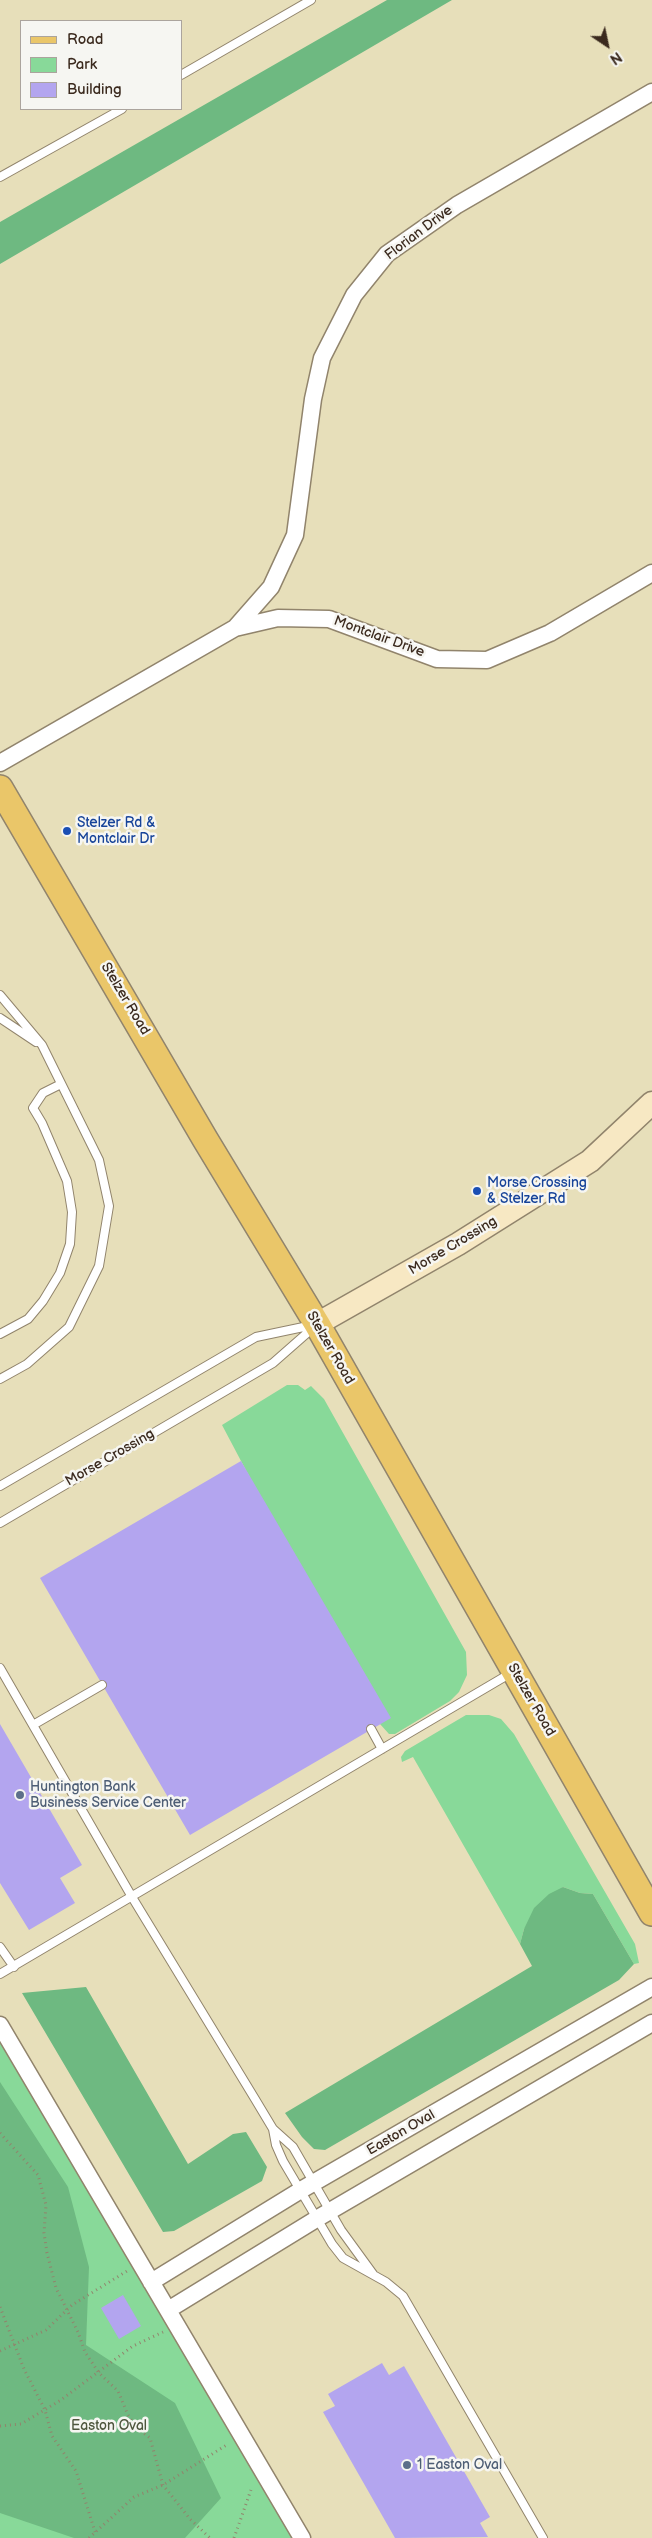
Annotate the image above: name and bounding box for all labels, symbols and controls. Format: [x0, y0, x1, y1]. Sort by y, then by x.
legend [20, 20, 182, 110]
north arrow [582, 20, 632, 70]
text: Road [67, 30, 103, 49]
text: N [607, 48, 625, 68]
text: Park [67, 55, 97, 74]
text: Building [67, 80, 122, 99]
street label: Florian Drive [382, 202, 456, 264]
street label: Montclair Drive [331, 613, 427, 661]
place label: Stelzer Rd & Montclair Dr [77, 815, 155, 848]
marker: Stelzer Rd & Montclair Dr [61, 825, 73, 837]
street label: Stelzer Road [97, 960, 153, 1038]
place label: Morse Crossing & Stelzer Rd [487, 1175, 587, 1208]
marker: Morse Crossing & Stelzer Rd [471, 1185, 483, 1197]
street label: Morse Crossing [406, 1213, 500, 1279]
street label: Stelzer Road [302, 1309, 358, 1387]
street label: Morse Crossing [63, 1426, 157, 1490]
street label: Stelzer Road [503, 1661, 559, 1739]
place label: Huntington Bank Business Service Center [30, 1779, 186, 1811]
marker: Huntington Bank Business Service Center [14, 1789, 26, 1801]
street label: Easton Oval [364, 2107, 438, 2159]
park label: Easton Oval [71, 2418, 147, 2434]
place label: 1 Easton Oval [417, 2457, 502, 2473]
marker: 1 Easton Oval [401, 2459, 413, 2471]

